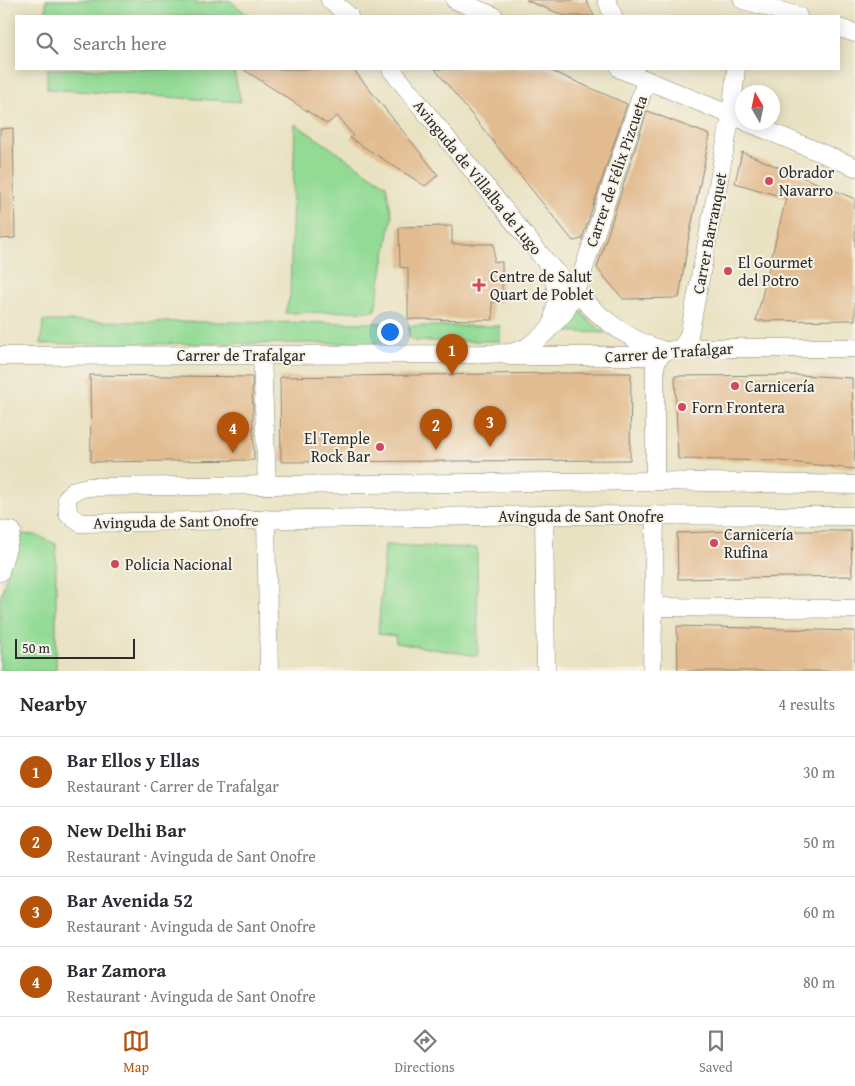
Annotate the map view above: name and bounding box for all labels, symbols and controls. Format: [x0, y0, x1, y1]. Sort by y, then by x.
search box [15, 15, 840, 70]
icon: search [33, 29, 61, 57]
text: Search here [73, 29, 167, 57]
north arrow [735, 85, 780, 130]
street label: Carrer de Félix Pizcueta [579, 92, 653, 250]
street label: Avinguda de Villalba de Lugo [408, 94, 548, 260]
place label: Obrador Navarro [779, 160, 835, 202]
street label: Carrer Barranquet [685, 170, 733, 296]
marker: Obrador Navarro [763, 175, 775, 187]
place label: El Gourmet del Potro [738, 250, 814, 292]
place label: Centre de Salut Quart de Poblet [490, 264, 594, 306]
marker: El Gourmet del Potro [722, 265, 734, 277]
marker: Centre de Salut Quart de Poblet [472, 278, 486, 292]
your location [377, 319, 403, 345]
pin: 1 [436, 334, 468, 375]
street label: Carrer de Trafalgar [604, 336, 734, 368]
street label: Carrer de Trafalgar [177, 343, 306, 367]
place label: Carnicería [745, 374, 815, 398]
marker: Carnicería [729, 380, 741, 392]
place label: Forn Frontera [692, 395, 785, 419]
marker: Forn Frontera [676, 401, 688, 413]
pin: 3 [474, 406, 506, 447]
pin: 2 [420, 409, 452, 450]
pin: 4 [217, 412, 249, 453]
place label: El Temple Rock Bar [304, 426, 370, 468]
marker: El Temple Rock Bar [374, 441, 386, 453]
street label: Avinguda de Sant Onofre [498, 504, 664, 528]
street label: Avinguda de Sant Onofre [93, 508, 259, 534]
place label: Carnicería Rufina [724, 522, 794, 564]
marker: Carnicería Rufina [708, 537, 720, 549]
place label: Policia Nacional [125, 552, 233, 576]
marker: Policia Nacional [109, 558, 121, 570]
scale bar [15, 636, 135, 659]
text: 50 m [22, 638, 50, 658]
text: Nearby [20, 688, 87, 719]
text: 4 results [778, 692, 835, 716]
text: Bar Ellos y Ellas [67, 746, 200, 774]
text: 1 [32, 760, 40, 784]
text: 30 m [803, 760, 835, 784]
text: Restaurant · Carrer de Trafalgar [67, 774, 279, 798]
text: New Delhi Bar [67, 816, 186, 844]
text: 2 [32, 830, 40, 854]
text: 50 m [803, 830, 835, 854]
text: Restaurant · Avinguda de Sant Onofre [67, 844, 316, 868]
text: Bar Avenida 52 [67, 886, 193, 914]
text: 3 [32, 900, 40, 924]
text: 60 m [803, 900, 835, 924]
text: Restaurant · Avinguda de Sant Onofre [67, 914, 316, 938]
text: Bar Zamora [67, 956, 166, 984]
text: 4 [32, 970, 40, 994]
text: 80 m [803, 970, 835, 994]
text: Restaurant · Avinguda de Sant Onofre [67, 984, 316, 1008]
tab: Map [122, 1027, 150, 1077]
tab: Directions [394, 1027, 455, 1077]
tab: Saved [699, 1027, 733, 1077]

